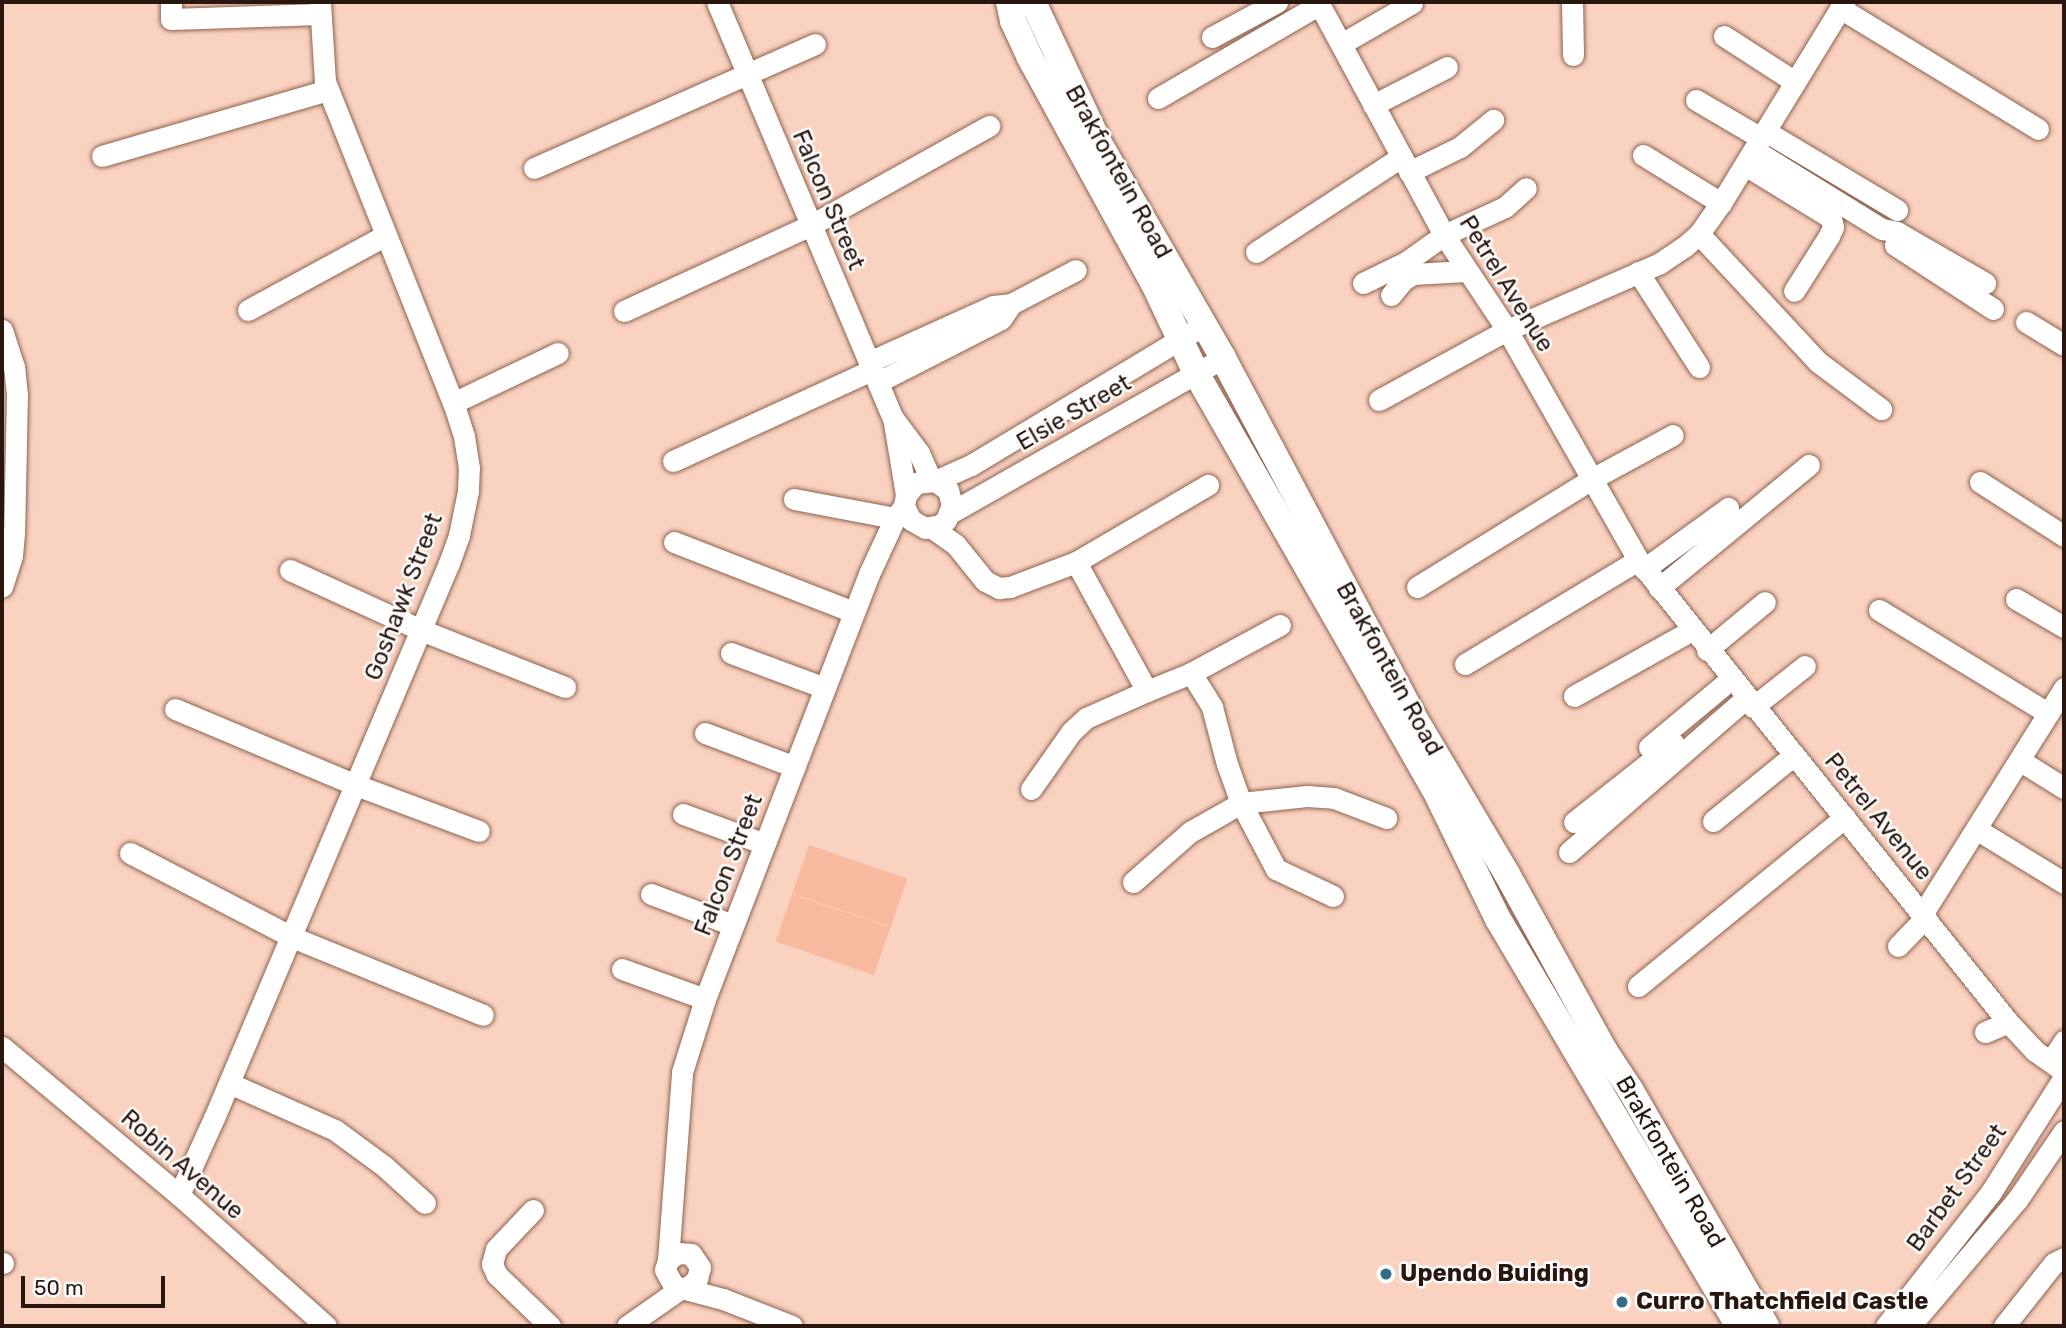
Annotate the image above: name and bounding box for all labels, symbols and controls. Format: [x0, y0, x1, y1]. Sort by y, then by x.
street label: Brakfontein Road [1058, 80, 1178, 264]
street label: Falcon Street [786, 126, 870, 274]
street label: Petrel Avenue [1452, 210, 1560, 358]
street label: Elsie Street [1012, 369, 1136, 457]
street label: Goshawk Street [359, 509, 449, 685]
street label: Brakfontein Road [1329, 577, 1449, 761]
street label: Petrel Avenue [1818, 747, 1938, 887]
street label: Falcon Street [689, 790, 769, 940]
street label: Brakfontein Road [1609, 1071, 1731, 1253]
street label: Robin Avenue [114, 1104, 250, 1226]
street label: Barbet Street [1901, 1119, 2013, 1257]
place label: Upendo Buiding [1400, 1260, 1589, 1288]
scale bar [24, 1262, 168, 1306]
marker: Upendo Buiding [1378, 1266, 1394, 1282]
text: 50 m [34, 1275, 84, 1300]
place label: Curro Thatchfield Castle [1636, 1288, 1929, 1316]
marker: Curro Thatchfield Castle [1614, 1294, 1630, 1310]

